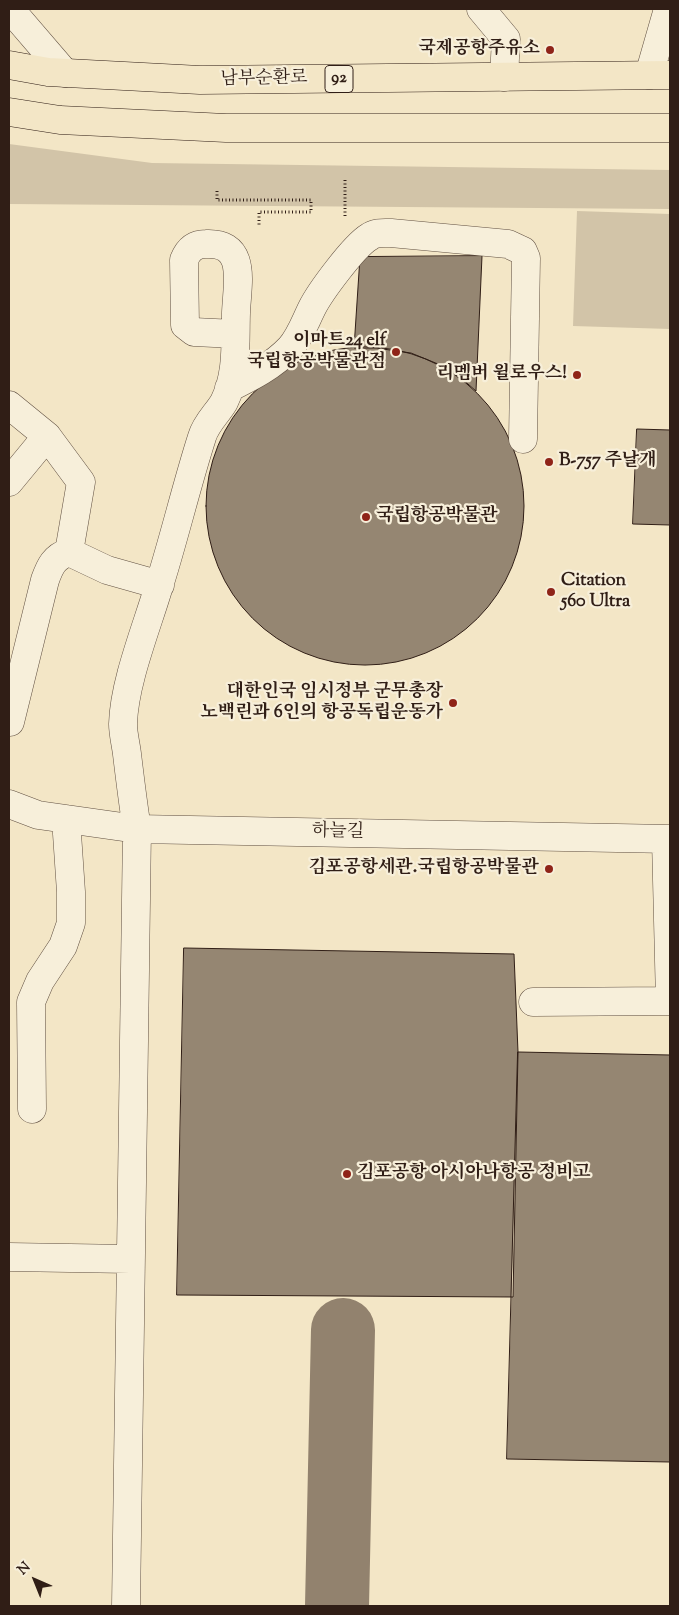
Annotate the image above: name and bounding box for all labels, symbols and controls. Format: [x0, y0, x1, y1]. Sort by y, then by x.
place label: 국제공항주유소 [418, 39, 540, 61]
marker: 국제공항주유소 [544, 44, 556, 56]
road number: 92 [325, 66, 353, 92]
street label: 남부순환로 [220, 68, 308, 92]
place label: 이마트24 elf 국립항공박물관점 [247, 331, 386, 374]
marker: 이마트24 elf 국립항공박물관점 [390, 346, 402, 358]
place label: 리멤버 윌로우스! [436, 364, 567, 386]
marker: 리멤버 윌로우스! [571, 369, 583, 381]
place label: B-757 주날개 [559, 451, 657, 473]
marker: B-757 주날개 [543, 456, 555, 468]
place label: 국립항공박물관 [376, 506, 498, 528]
marker: 국립항공박물관 [360, 511, 372, 523]
place label: Citation 560 Ultra [561, 571, 630, 614]
marker: Citation 560 Ultra [545, 586, 557, 598]
place label: 대한인국 임시정부 군무총장 노백린과 6인의 항공독립운동가 [200, 682, 443, 724]
marker: 대한인국 임시정부 군무총장 노백린과 6인의 항공독립운동가 [447, 697, 459, 709]
street label: 하늘길 [312, 822, 364, 844]
place label: 김포공항세관.국립항공박물관 [308, 858, 539, 880]
marker: 김포공항세관.국립항공박물관 [543, 863, 555, 875]
place label: 김포공항 아시아나항공 정비고 [357, 1163, 591, 1185]
marker: 김포공항 아시아나항공 정비고 [341, 1168, 353, 1180]
north arrow [10, 1555, 60, 1605]
text: N [14, 1558, 36, 1580]

